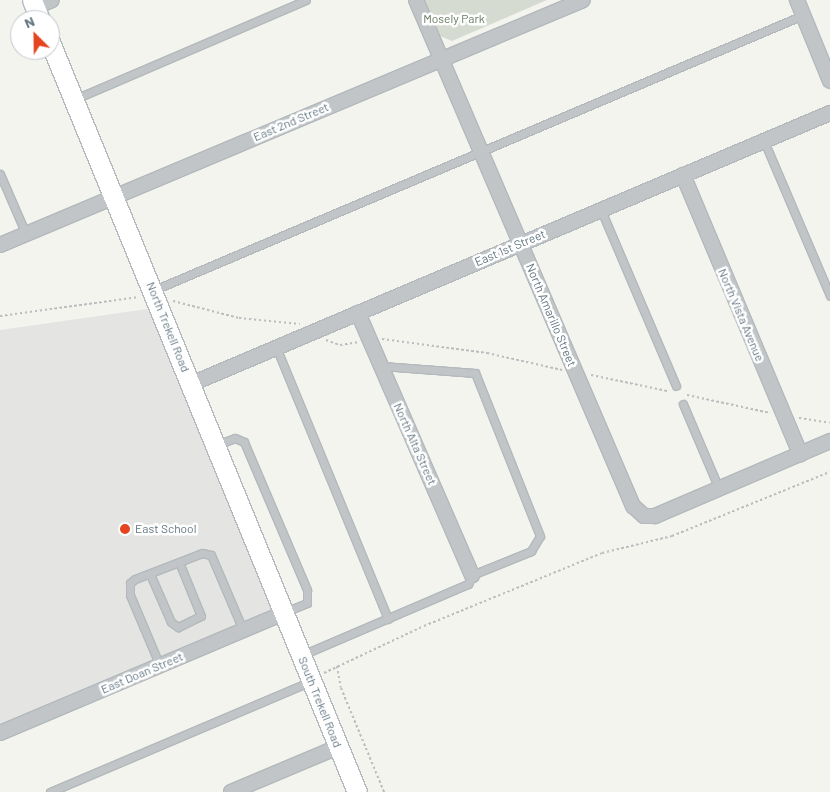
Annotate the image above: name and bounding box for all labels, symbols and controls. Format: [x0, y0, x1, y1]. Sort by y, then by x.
north arrow [10, 10, 60, 60]
text: N [22, 12, 37, 31]
park label: Mosely Park [423, 12, 485, 26]
street label: East 2nd Street [251, 100, 331, 144]
street label: East 1st Street [472, 227, 548, 269]
street label: North Amarillo Street [523, 261, 579, 369]
street label: North Vista Avenue [715, 266, 767, 364]
street label: North Trekell Road [143, 280, 193, 374]
street label: North Alta Street [391, 401, 439, 487]
place label: East School [135, 522, 196, 536]
marker: East School [119, 523, 131, 535]
street label: East Doan Street [99, 649, 185, 697]
street label: South Trekell Road [295, 654, 345, 750]

